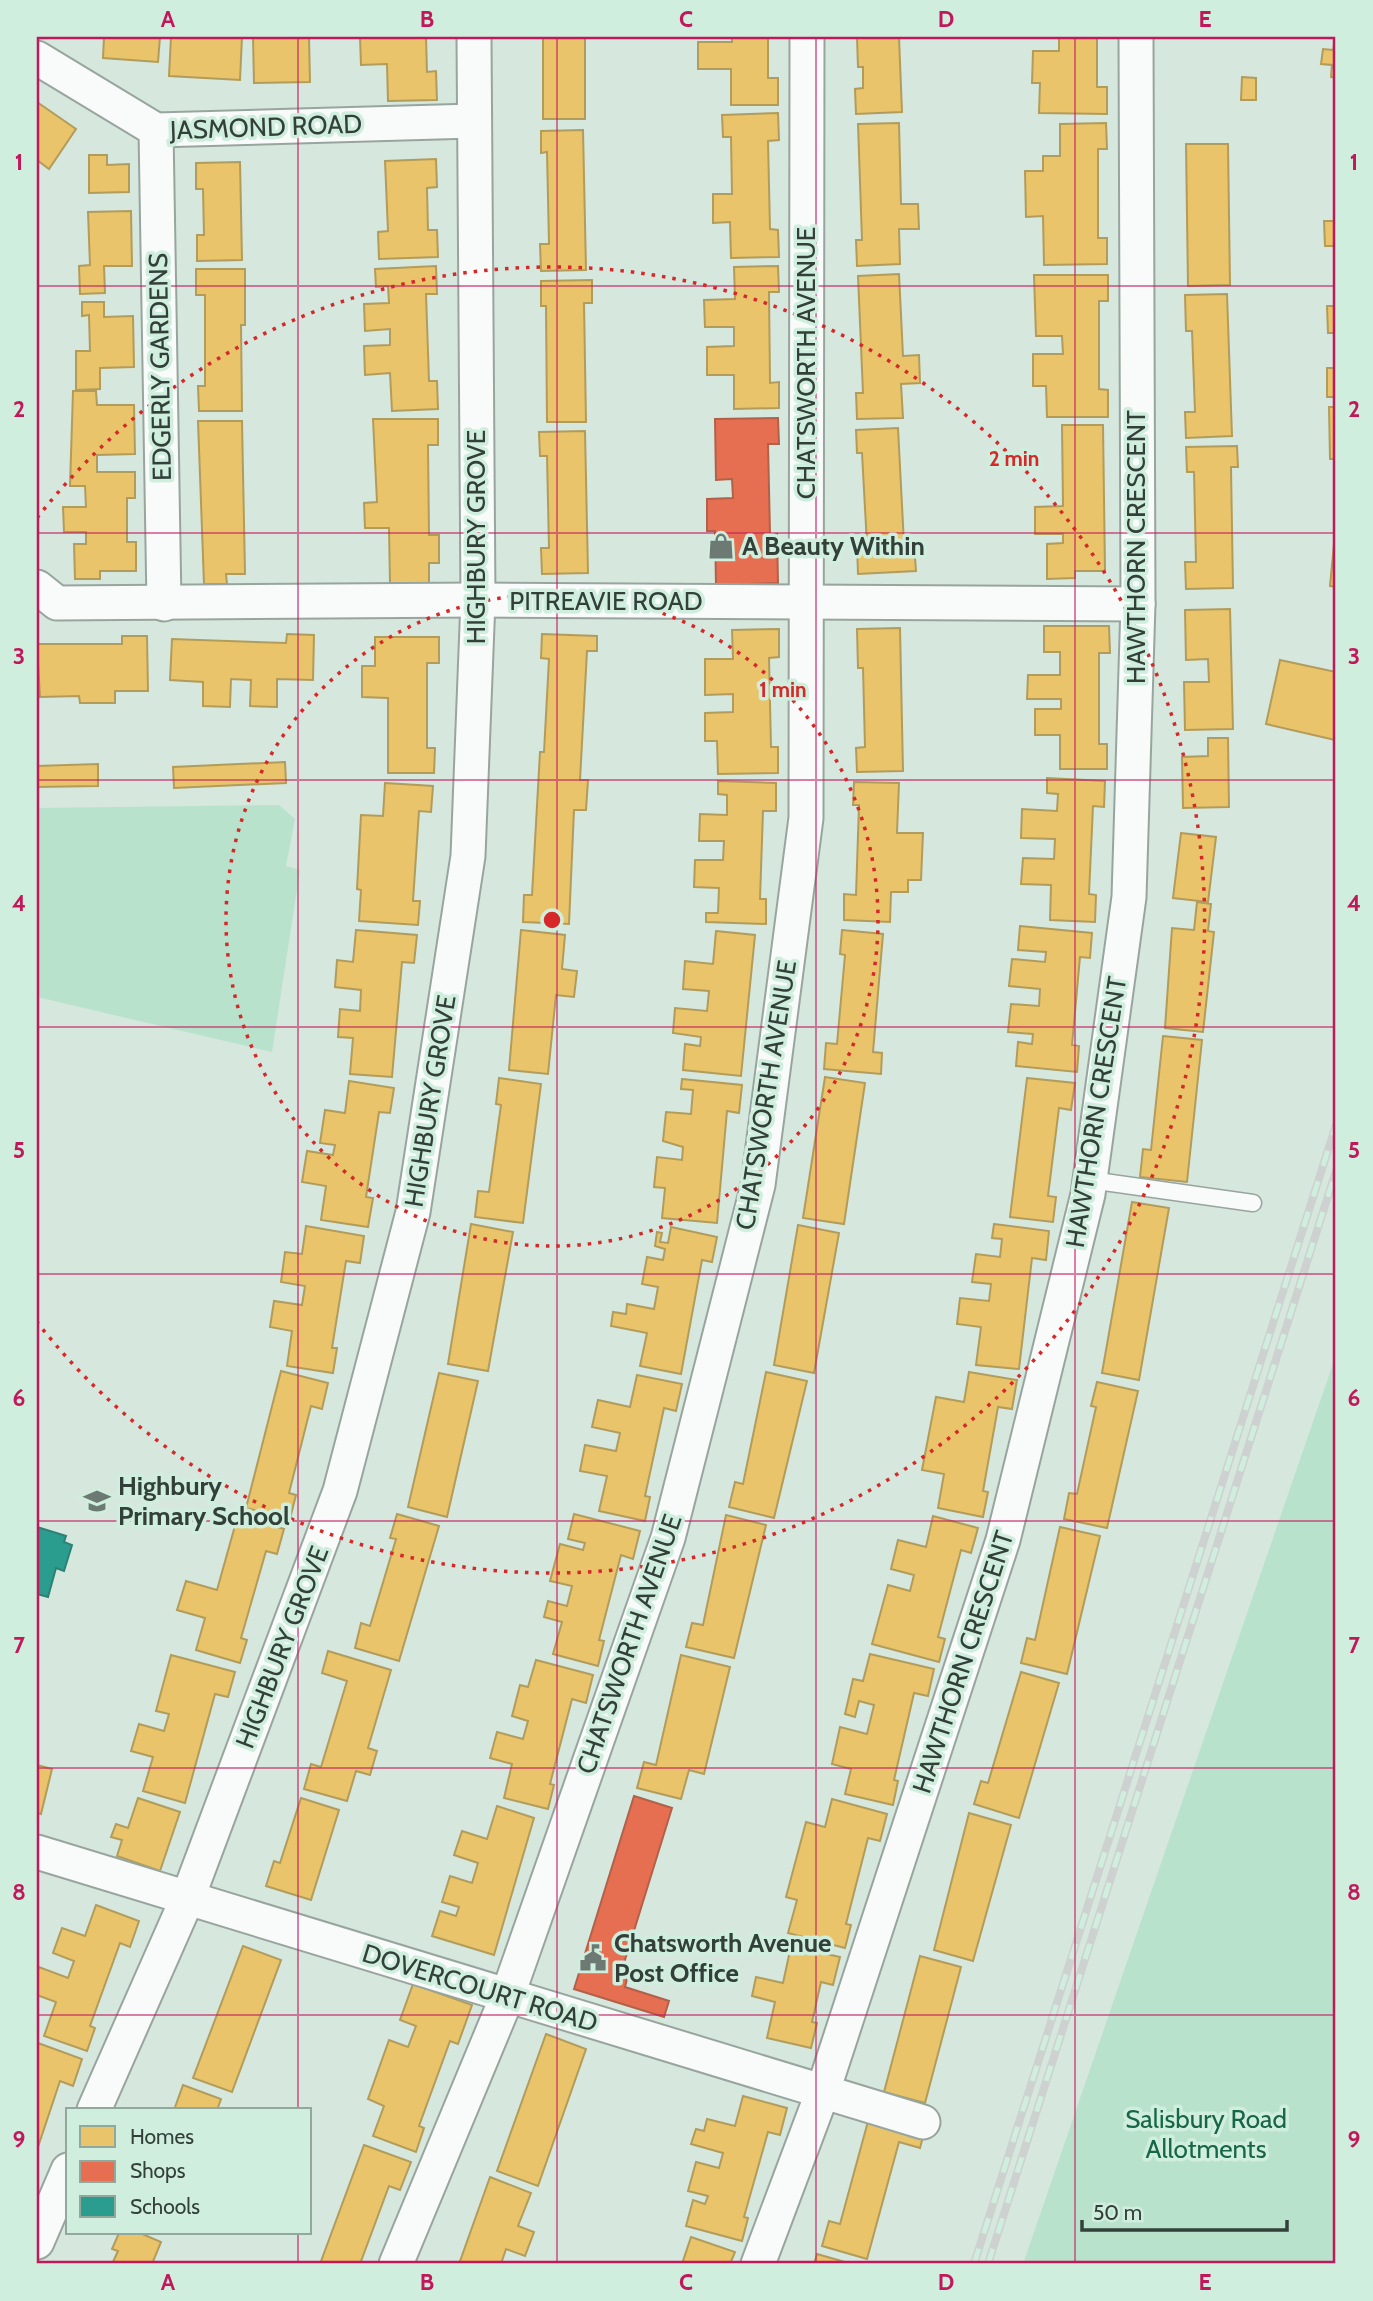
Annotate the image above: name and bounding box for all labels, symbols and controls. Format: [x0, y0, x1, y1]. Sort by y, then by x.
text: A [161, 5, 176, 33]
text: B [420, 5, 434, 33]
text: C [679, 5, 693, 33]
text: D [938, 5, 954, 33]
text: E [1198, 5, 1212, 33]
street label: JASMOND ROAD [168, 108, 363, 146]
text: 1 [15, 148, 23, 176]
text: 1 [1350, 148, 1358, 176]
street label: CHATSWORTH AVENUE [790, 227, 822, 499]
street label: EDGERLY GARDENS [142, 253, 178, 481]
text: 2 [13, 395, 25, 423]
text: 2 [1348, 395, 1360, 423]
street label: HAWTHORN CRESCENT [1120, 410, 1152, 684]
street label: HIGHBURY GROVE [460, 430, 492, 644]
text: 2 min [989, 446, 1039, 471]
place label: A Beauty Within [742, 530, 925, 562]
shop icon: A Beauty Within [706, 531, 736, 561]
street label: PITREAVIE ROAD [509, 585, 703, 617]
text: 3 [13, 642, 25, 670]
text: 3 [1348, 642, 1360, 670]
text: 1 min [759, 677, 807, 702]
text: 4 [12, 889, 26, 917]
text: 4 [1347, 889, 1361, 917]
centre of rings [540, 908, 564, 932]
street label: CHATSWORTH AVENUE [729, 958, 803, 1232]
street label: HAWTHORN CRESCENT [1059, 974, 1133, 1250]
street label: HIGHBURY GROVE [397, 993, 463, 1209]
text: 5 [13, 1136, 25, 1164]
text: 5 [1348, 1136, 1360, 1164]
text: 6 [13, 1384, 25, 1412]
text: 6 [1348, 1384, 1360, 1412]
place label: Highbury Primary School [118, 1470, 290, 1532]
school or university icon: Highbury Primary School [82, 1486, 112, 1516]
street label: CHATSWORTH AVENUE [570, 1510, 688, 1778]
street label: HAWTHORN CRESCENT [905, 1527, 1021, 1797]
street label: HIGHBURY GROVE [229, 1541, 335, 1753]
text: 7 [13, 1631, 25, 1659]
text: 7 [1348, 1631, 1360, 1659]
text: 8 [12, 1878, 26, 1906]
text: 8 [1347, 1878, 1361, 1906]
place label: Chatsworth Avenue Post Office [614, 1927, 831, 1989]
street label: DOVERCOURT ROAD [358, 1937, 602, 2039]
public building icon: Chatsworth Avenue Post Office [578, 1943, 608, 1973]
park label: Salisbury Road Allotments [1125, 2103, 1287, 2165]
legend [66, 2108, 312, 2234]
text: Homes [130, 2124, 194, 2149]
text: 9 [13, 2125, 25, 2153]
text: 9 [1348, 2125, 1360, 2153]
text: Shops [130, 2158, 186, 2183]
scale bar [1082, 2189, 1287, 2233]
text: Schools [130, 2194, 200, 2219]
text: 50 m [1093, 2200, 1142, 2225]
text: A [161, 2268, 176, 2296]
text: B [420, 2268, 434, 2296]
text: C [679, 2268, 693, 2296]
text: D [938, 2268, 954, 2296]
text: E [1198, 2268, 1212, 2296]

